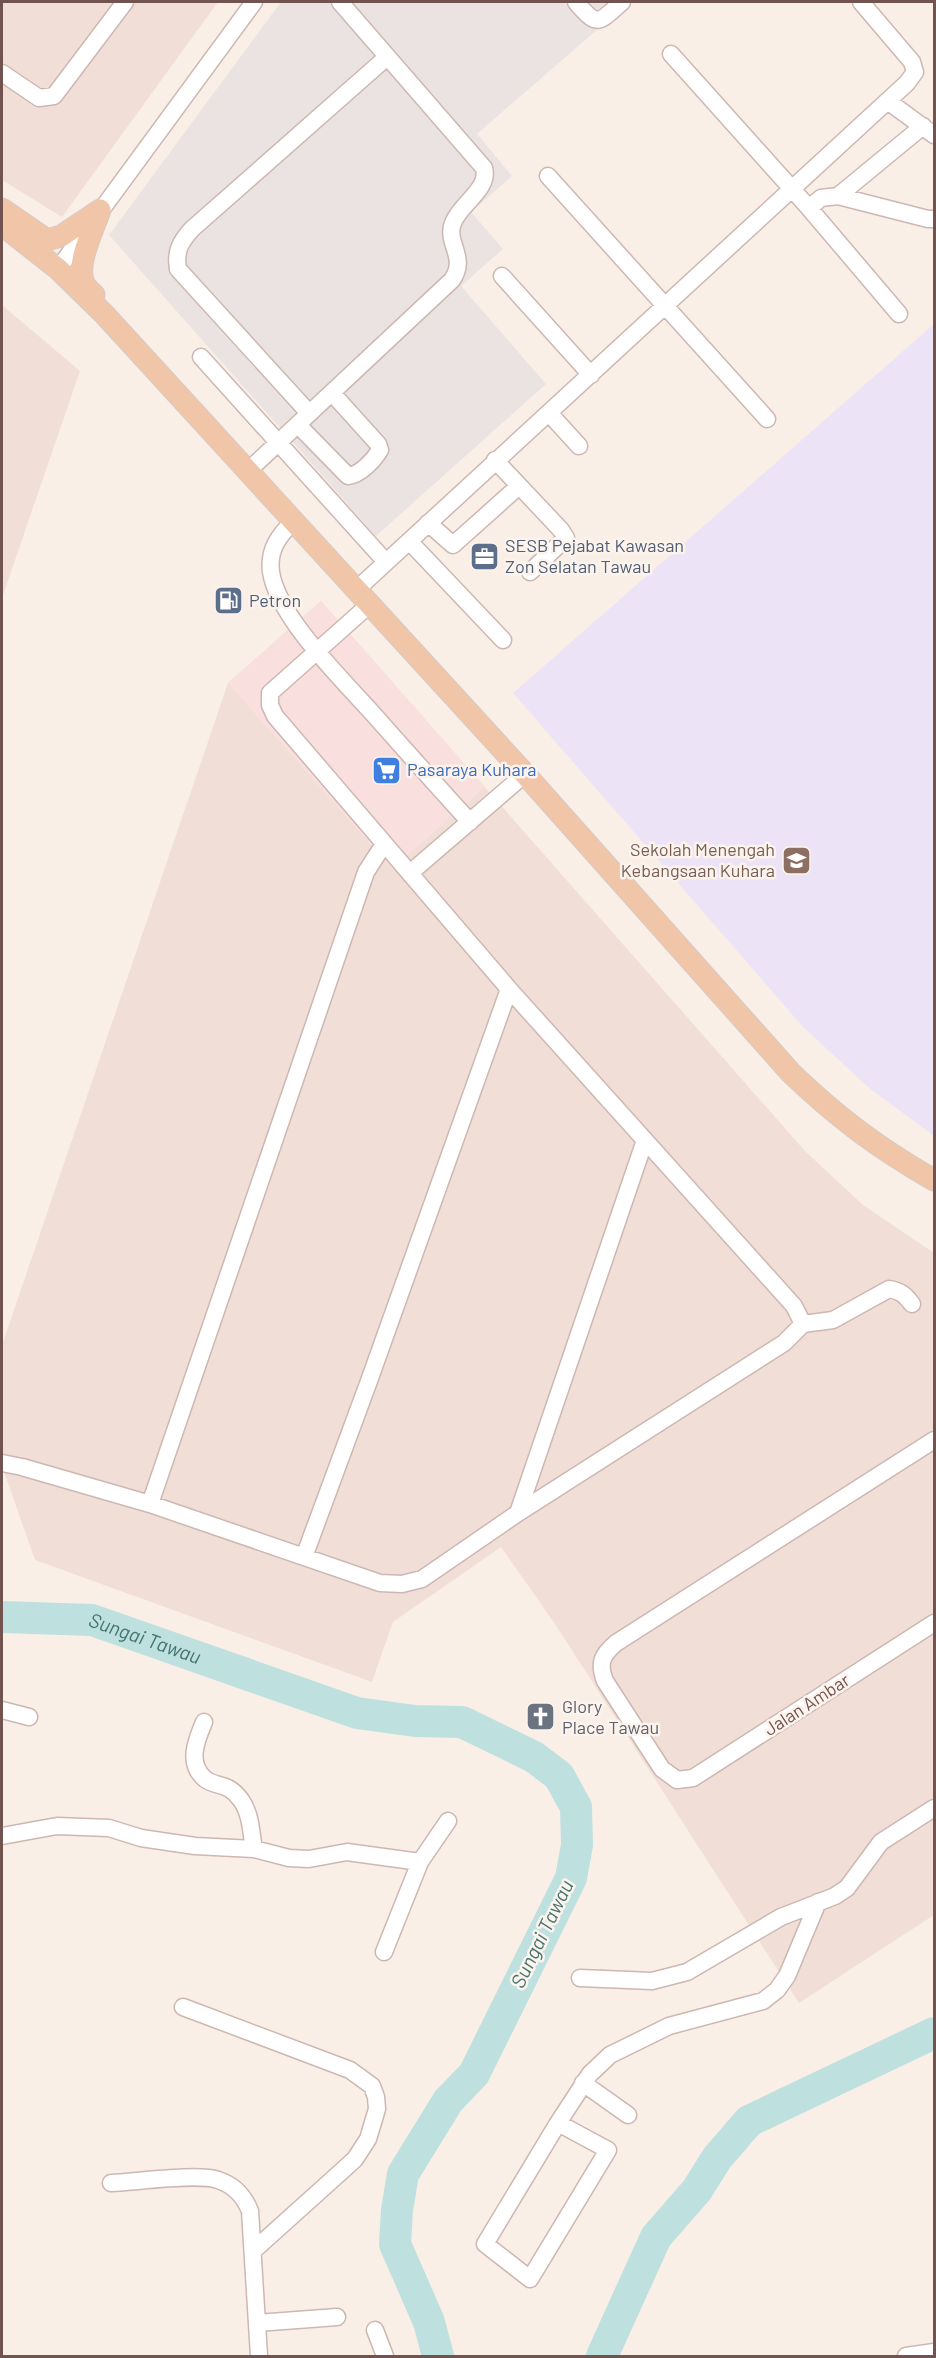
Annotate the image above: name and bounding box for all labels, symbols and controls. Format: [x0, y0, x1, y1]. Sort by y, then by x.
place label: SESB Pejabat Kawasan Zon Selatan Tawau [505, 534, 684, 577]
office icon: SESB Pejabat Kawasan Zon Selatan Tawau [468, 540, 500, 572]
fuel station icon: Petron [212, 585, 244, 617]
place label: Petron [249, 589, 301, 611]
supermarket icon: Pasaraya Kuhara [370, 754, 402, 786]
place label: Pasaraya Kuhara [407, 758, 536, 780]
place label: Sekolah Menengah Kebangsaan Kuhara [621, 838, 775, 881]
school or university icon: Sekolah Menengah Kebangsaan Kuhara [780, 844, 812, 876]
water label: Sungai Tawau [86, 1607, 204, 1668]
street label: Jalan Ambar [760, 1668, 854, 1740]
place label: Glory Place Tawau [562, 1695, 659, 1738]
church icon: Glory Place Tawau [525, 1701, 557, 1733]
water label: Sungai Tawau [505, 1876, 578, 1991]

